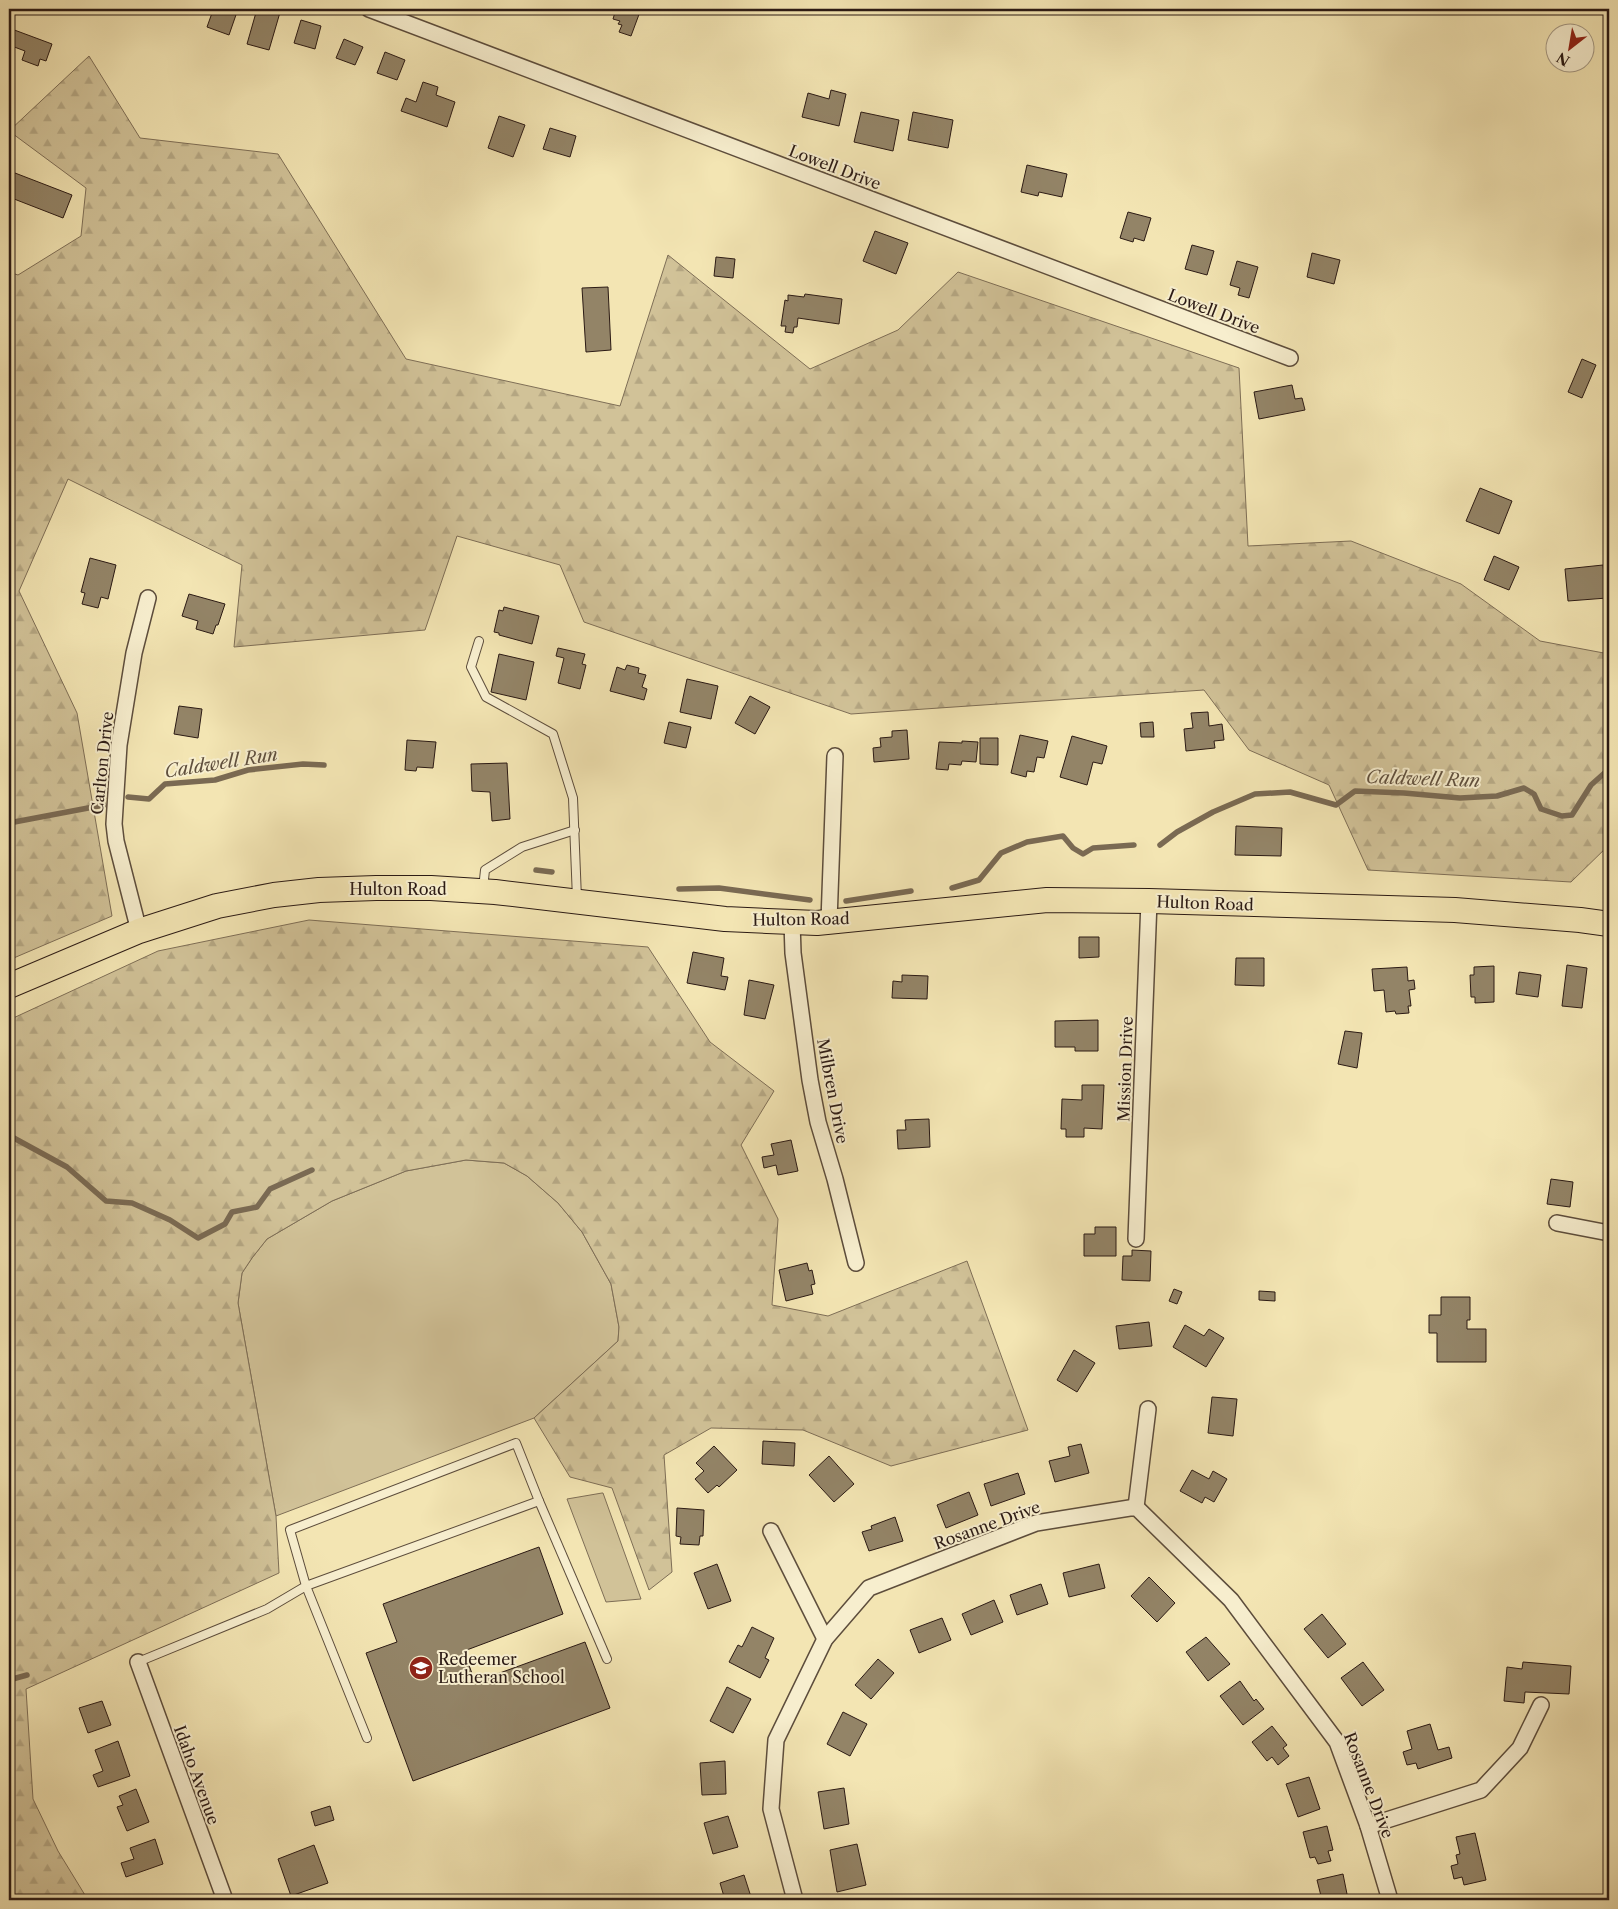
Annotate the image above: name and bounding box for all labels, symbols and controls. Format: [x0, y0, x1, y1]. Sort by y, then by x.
north arrow [1546, 22, 1596, 72]
text: N [1553, 48, 1573, 70]
street label: Lowell Drive [786, 140, 884, 194]
street label: Lowell Drive [1165, 284, 1263, 338]
street label: Carlton Drive [87, 710, 117, 816]
water label: Caldwell Run [163, 743, 279, 783]
water label: Caldwell Run [1365, 766, 1481, 792]
street label: Hulton Road [349, 879, 447, 899]
street label: Hulton Road [1156, 891, 1254, 915]
street label: Hulton Road [752, 908, 850, 930]
street label: Mission Drive [1113, 1016, 1137, 1122]
street label: Milbren Drive [813, 1037, 853, 1145]
street label: Rosanne Drive [931, 1497, 1043, 1553]
place label: Redeemer Lutheran School [438, 1649, 565, 1687]
school or university icon: Redeemer Lutheran School [408, 1655, 434, 1681]
street label: Idaho Avenue [170, 1723, 224, 1827]
street label: Rosanne Drive [1340, 1729, 1398, 1841]

